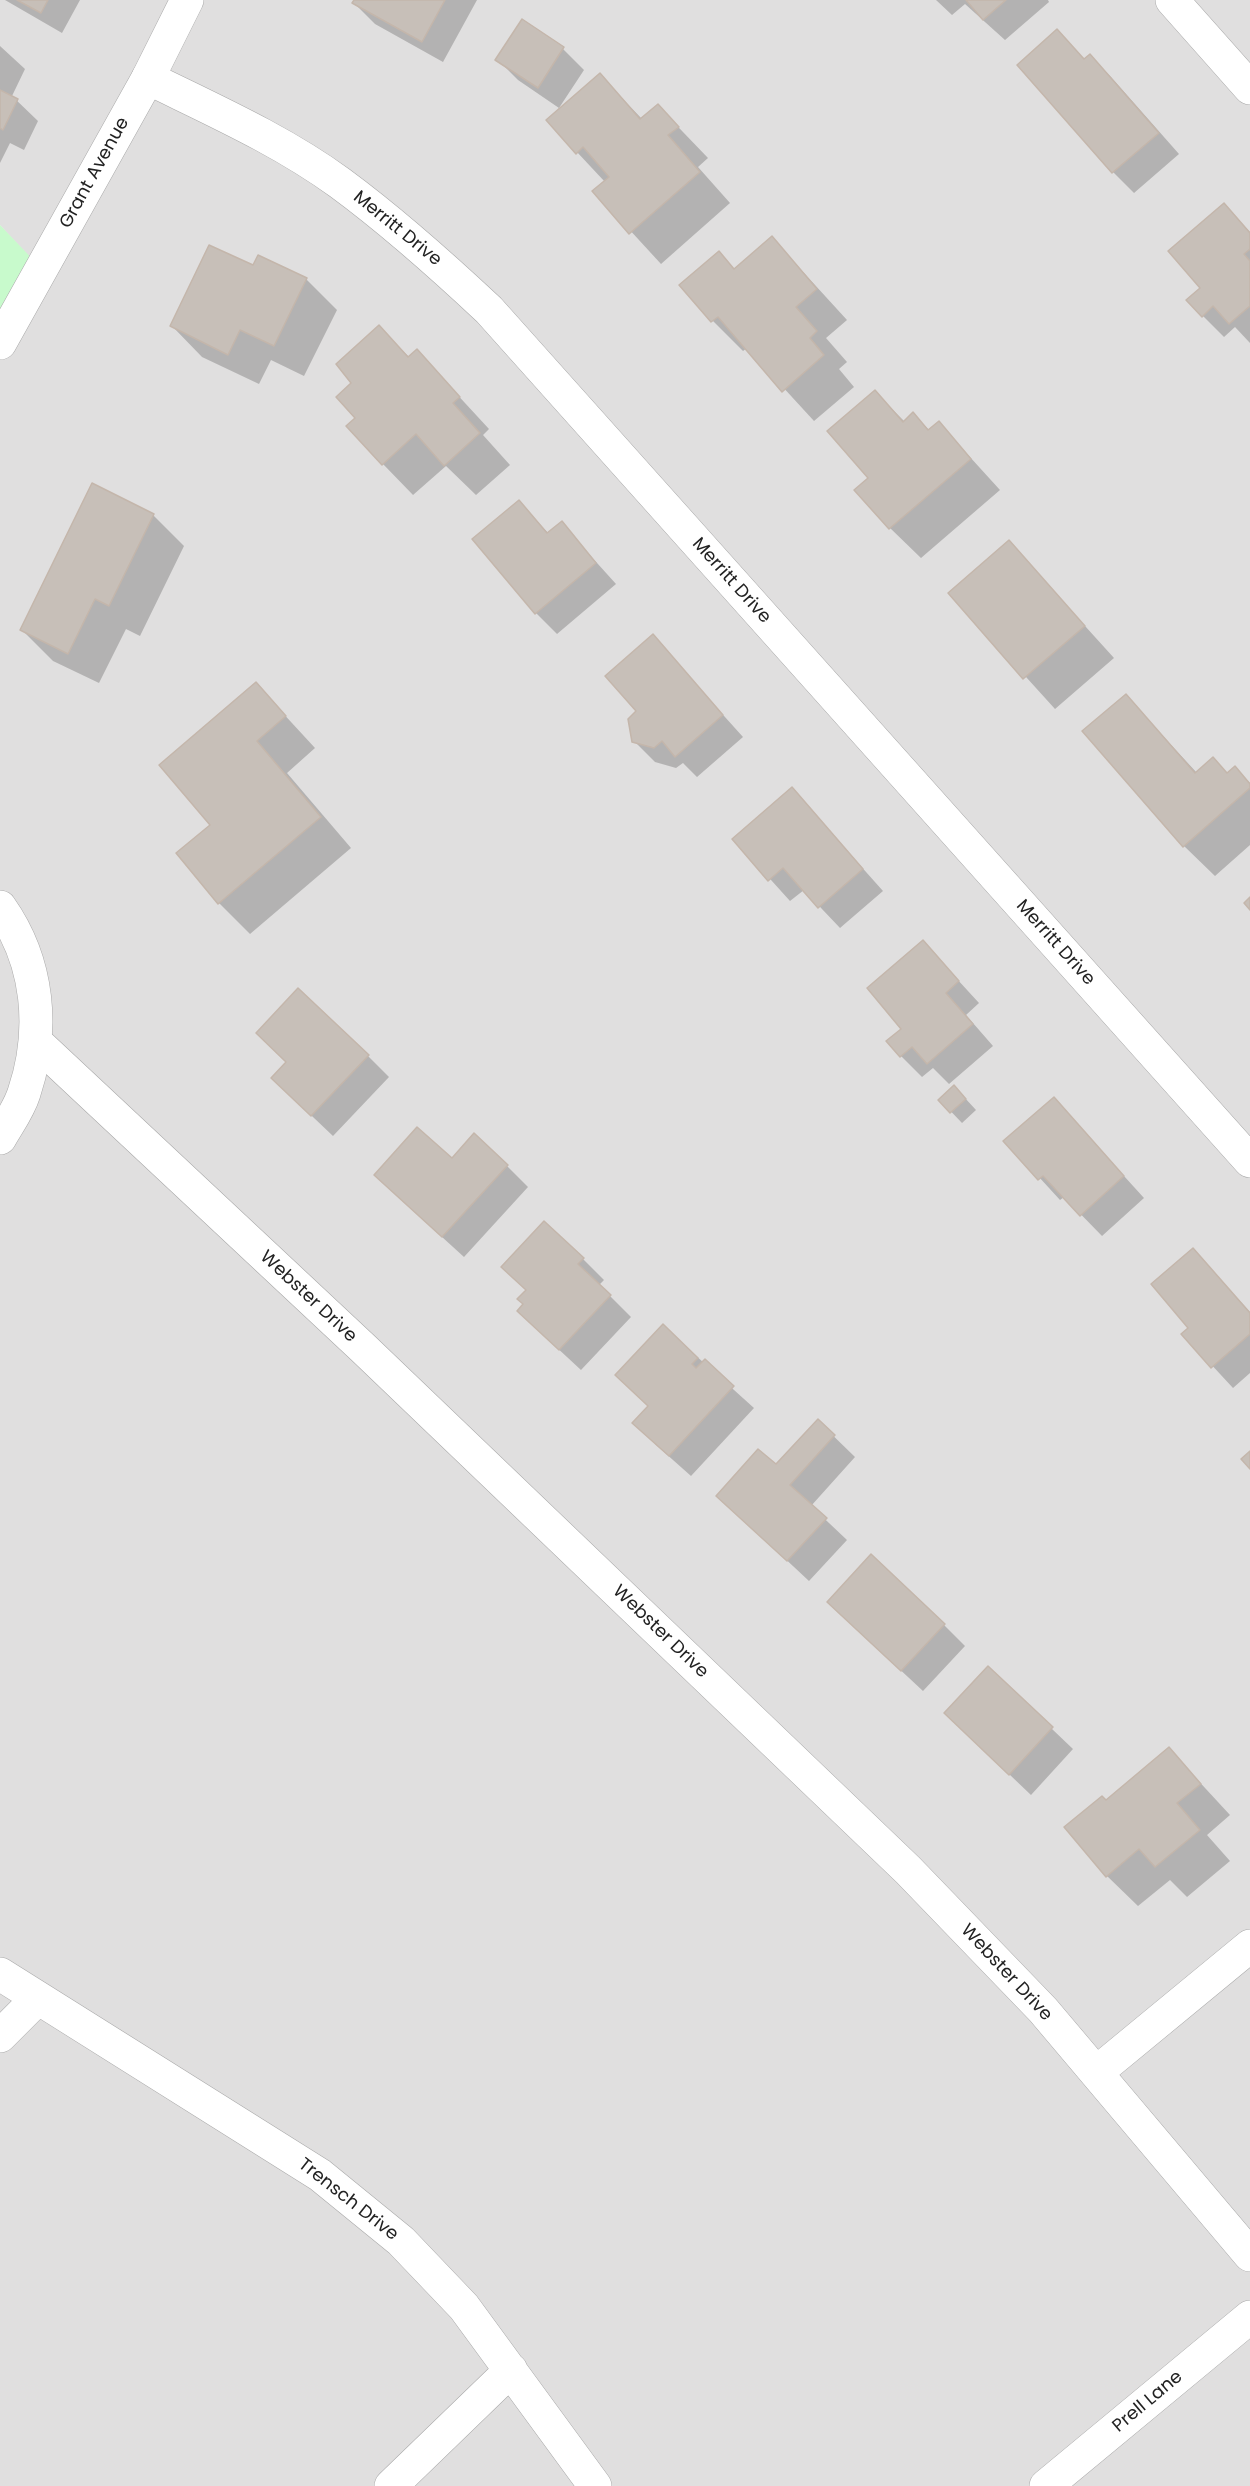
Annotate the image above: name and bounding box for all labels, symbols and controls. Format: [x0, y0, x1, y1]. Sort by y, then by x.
street label: Grant Avenue [56, 114, 134, 232]
street label: Merritt Drive [348, 187, 446, 271]
street label: Merritt Drive [687, 534, 775, 628]
street label: Merritt Drive [1011, 896, 1099, 990]
street label: Webster Drive [255, 1247, 361, 1347]
street label: Webster Drive [608, 1581, 712, 1683]
street label: Webster Drive [956, 1920, 1056, 2026]
street label: Trensch Drive [294, 2154, 402, 2246]
street label: Prell Lane [1109, 2367, 1187, 2437]

